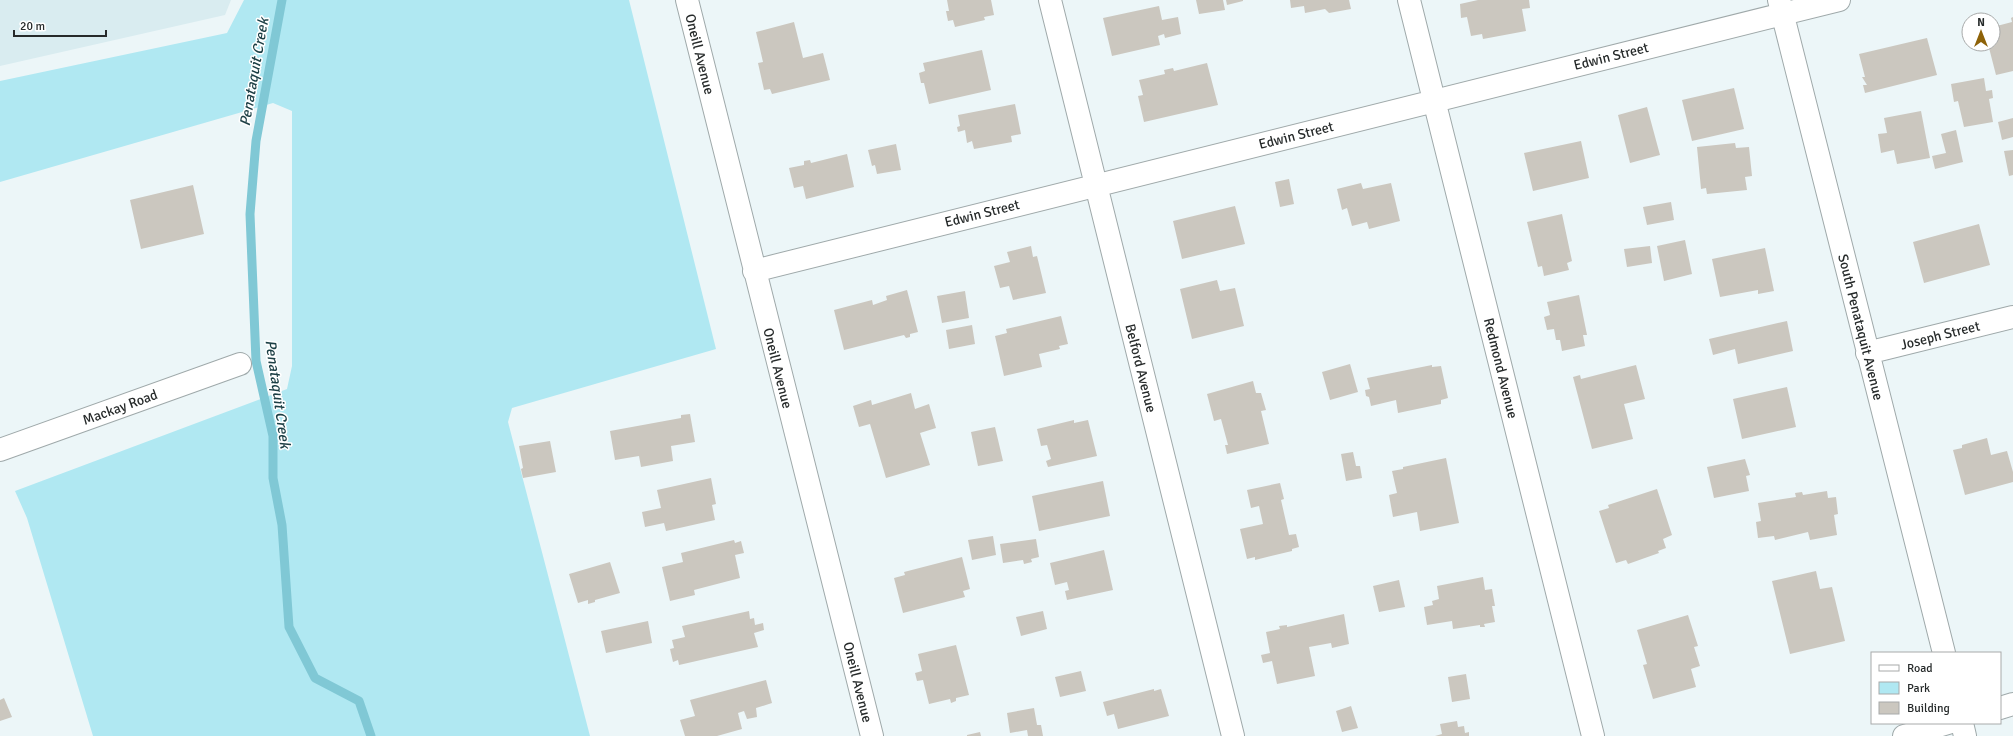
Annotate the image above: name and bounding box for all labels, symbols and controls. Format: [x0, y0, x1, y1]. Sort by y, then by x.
scale bar [14, 12, 106, 38]
street label: Oneill Avenue [681, 12, 718, 96]
north arrow [1961, 12, 2001, 52]
water label: Penataquit Creek [236, 15, 273, 127]
text: N [1977, 16, 1985, 29]
text: 20 m [20, 19, 45, 34]
street label: Edwin Street [1572, 39, 1650, 74]
street label: Edwin Street [1257, 118, 1335, 153]
street label: Edwin Street [943, 196, 1021, 231]
street label: South Penataquit Avenue [1834, 252, 1887, 402]
street label: Redmond Avenue [1480, 316, 1521, 420]
street label: Joseph Street [1899, 317, 1982, 354]
street label: Belford Avenue [1121, 322, 1160, 414]
street label: Oneill Avenue [759, 326, 796, 410]
water label: Penataquit Creek [261, 339, 295, 451]
street label: Mackay Road [80, 386, 160, 429]
street label: Oneill Avenue [839, 640, 876, 724]
legend [1871, 652, 2001, 724]
text: Road [1907, 661, 1933, 676]
text: Park [1907, 681, 1930, 696]
text: Building [1907, 701, 1950, 716]

